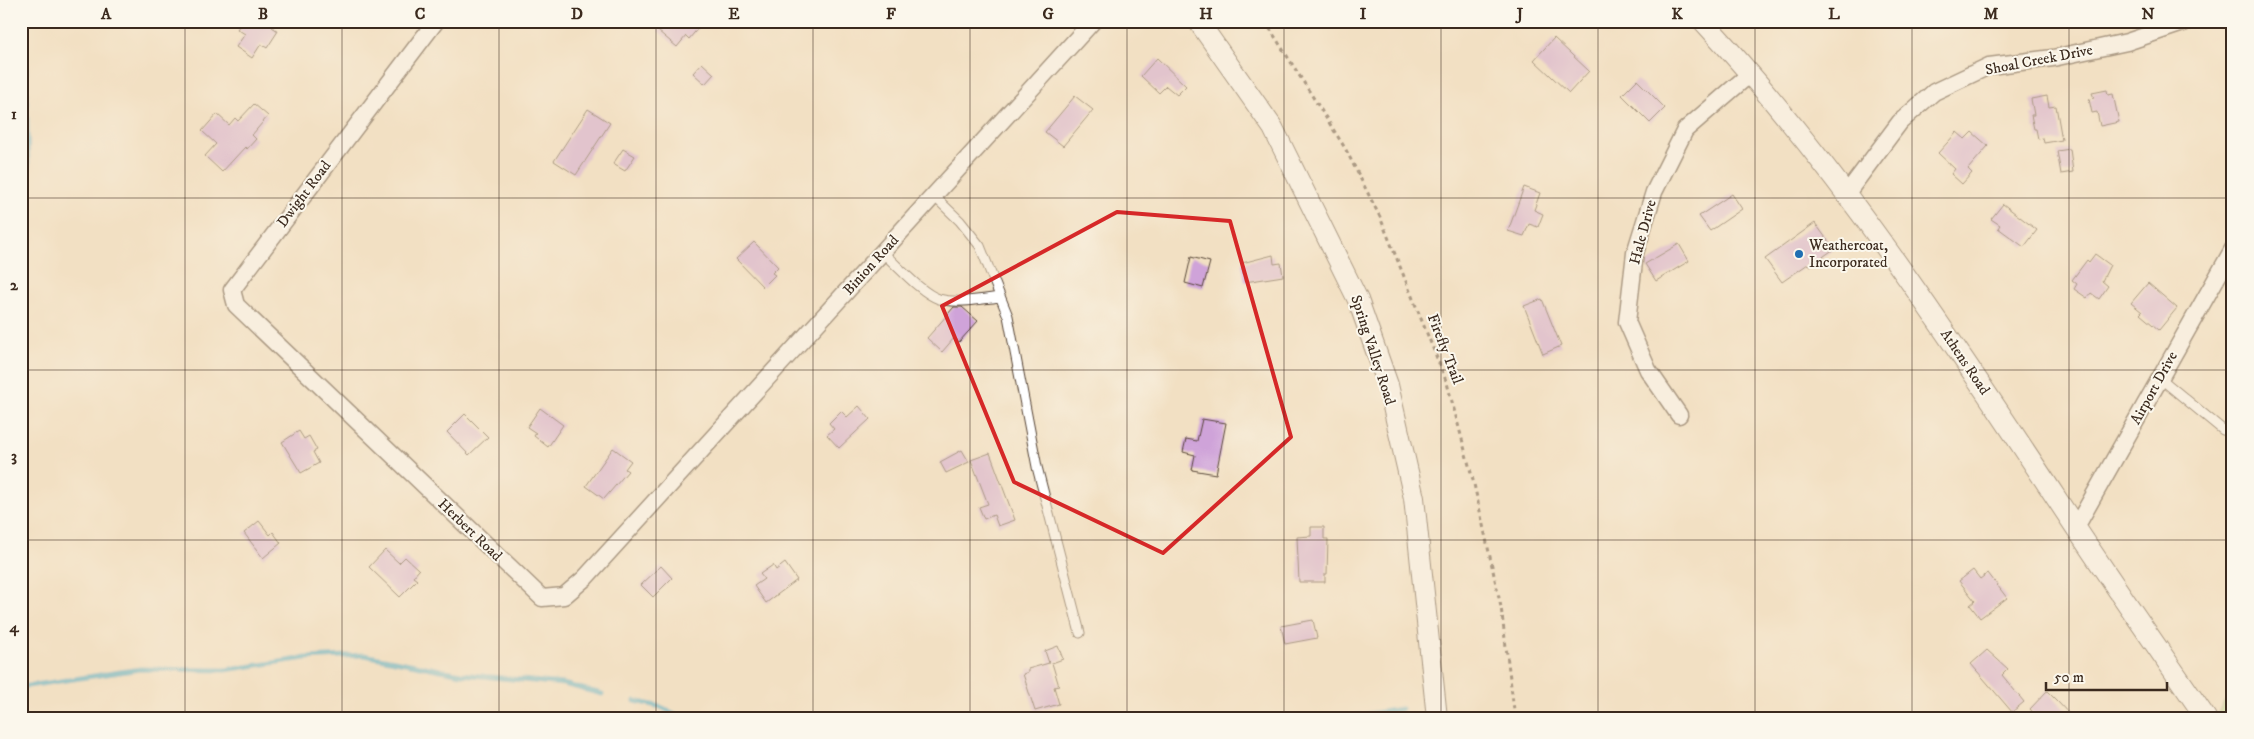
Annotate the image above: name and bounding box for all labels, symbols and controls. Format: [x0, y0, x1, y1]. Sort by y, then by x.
text: A [100, 4, 112, 24]
text: B [258, 4, 268, 24]
text: C [415, 4, 425, 24]
text: D [571, 4, 583, 24]
text: E [728, 4, 740, 24]
text: F [886, 4, 896, 24]
text: G [1042, 4, 1054, 24]
text: H [1199, 4, 1213, 24]
text: I [1360, 4, 1367, 24]
text: J [1515, 4, 1524, 24]
text: K [1671, 4, 1683, 24]
text: L [1828, 4, 1840, 24]
text: M [1984, 4, 1999, 24]
text: N [2141, 4, 2155, 24]
street label: Shoal Creek Drive [1984, 40, 2094, 80]
text: 1 [11, 104, 17, 124]
street label: Dwight Road [273, 156, 336, 231]
street label: Hale Drive [1625, 198, 1661, 266]
street label: Binion Road [839, 231, 903, 299]
place label: Weathercoat, Incorporated [1808, 236, 1888, 272]
marker: Weathercoat, Incorporated [1793, 248, 1805, 260]
text: 2 [10, 275, 19, 295]
street label: Spring Valley Road [1346, 293, 1400, 408]
street label: Firefly Trail [1423, 311, 1467, 387]
street label: Athens Road [1936, 325, 1994, 399]
street label: Airport Drive [2126, 348, 2182, 428]
text: 3 [11, 446, 17, 466]
street label: Herbert Road [434, 495, 506, 566]
text: 4 [8, 617, 19, 637]
scale bar [2046, 659, 2168, 691]
text: 50 m [2054, 668, 2084, 687]

